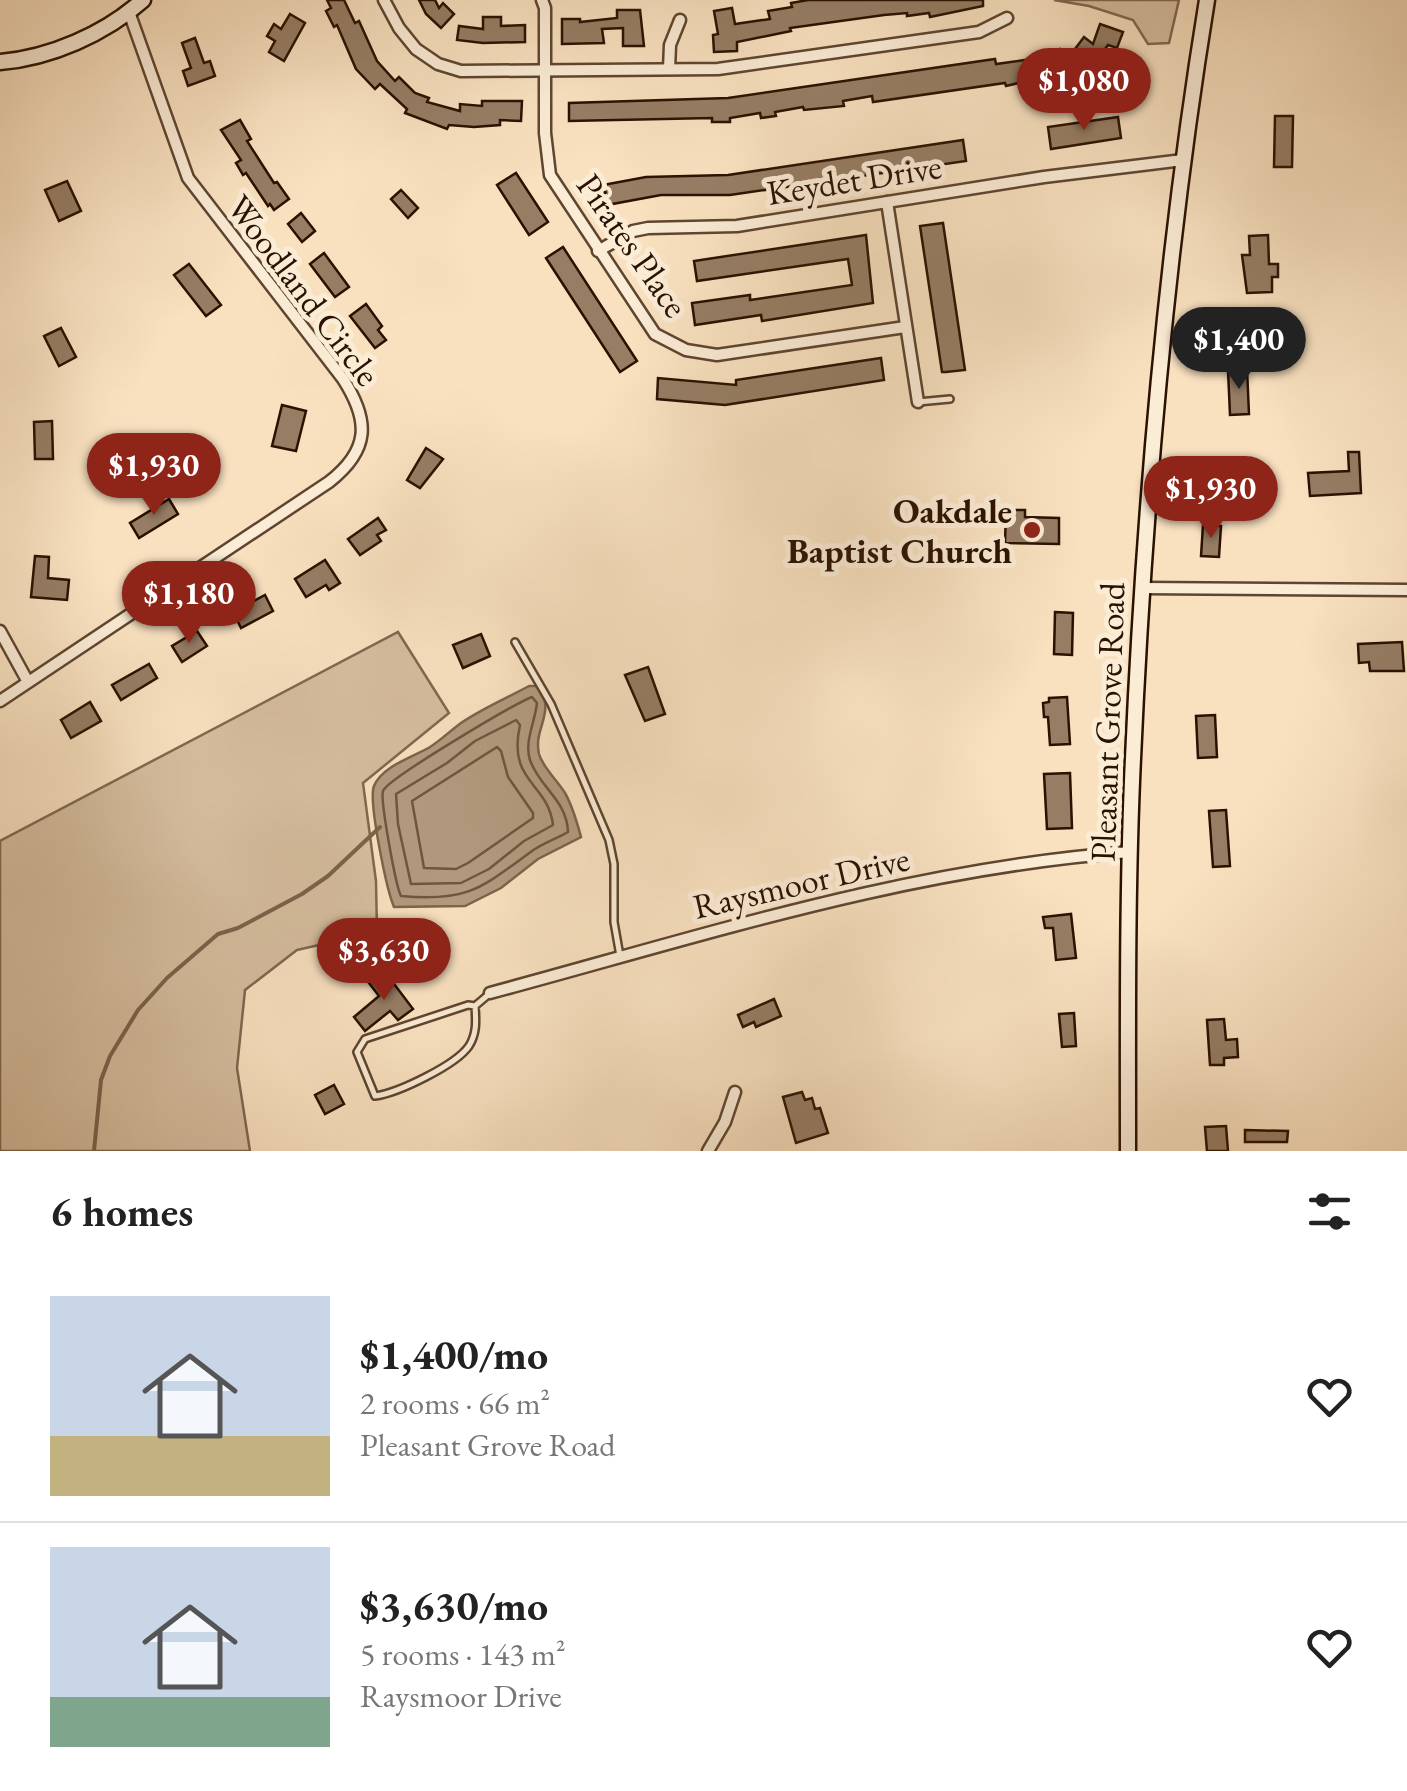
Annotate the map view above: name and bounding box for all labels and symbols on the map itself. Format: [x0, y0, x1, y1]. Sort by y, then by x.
pin: $1,080 [1003, 48, 1165, 133]
street label: Keydet Drive [764, 143, 944, 215]
street label: Pirates Place [567, 164, 699, 326]
street label: Woodland Circle [217, 185, 391, 395]
pin: $1,400 [1158, 307, 1320, 392]
pin: $1,930 [73, 433, 235, 518]
pin: $1,930 [1130, 456, 1292, 541]
place label: Oakdale Baptist Church [787, 488, 1012, 573]
marker: Oakdale Baptist Church [1021, 519, 1043, 541]
pin: $1,180 [108, 561, 270, 646]
street label: Pleasant Grove Road [1080, 581, 1134, 862]
street label: Raysmoor Drive [688, 835, 914, 929]
pin: $3,630 [303, 918, 465, 1003]

